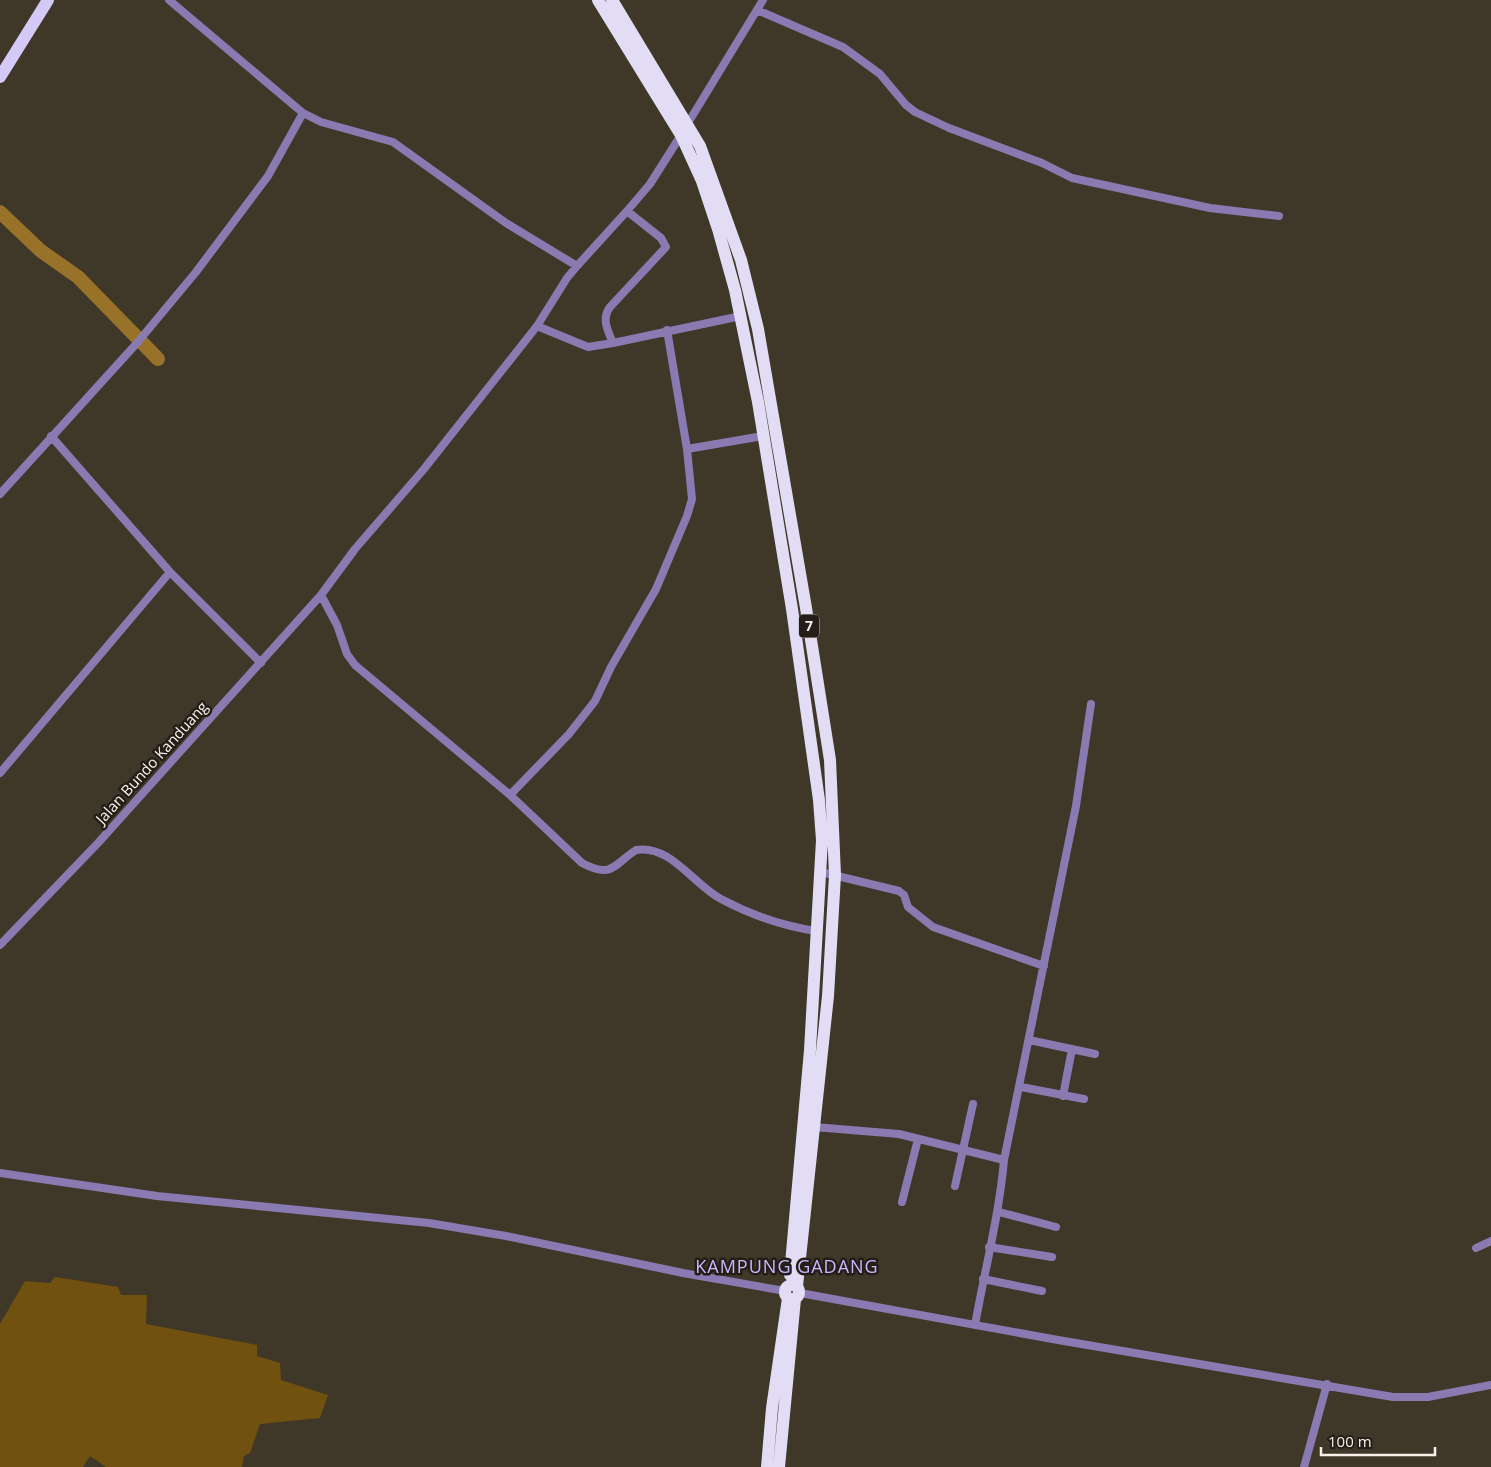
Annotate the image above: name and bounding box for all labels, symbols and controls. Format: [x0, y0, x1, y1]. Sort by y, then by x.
road number: 7 [799, 614, 819, 638]
street label: Jalan Bundo Kanduang [89, 697, 212, 829]
district label: KAMPUNG GADANG [695, 1254, 879, 1278]
scale bar [1321, 1424, 1435, 1456]
text: 100 m [1328, 1431, 1372, 1451]

